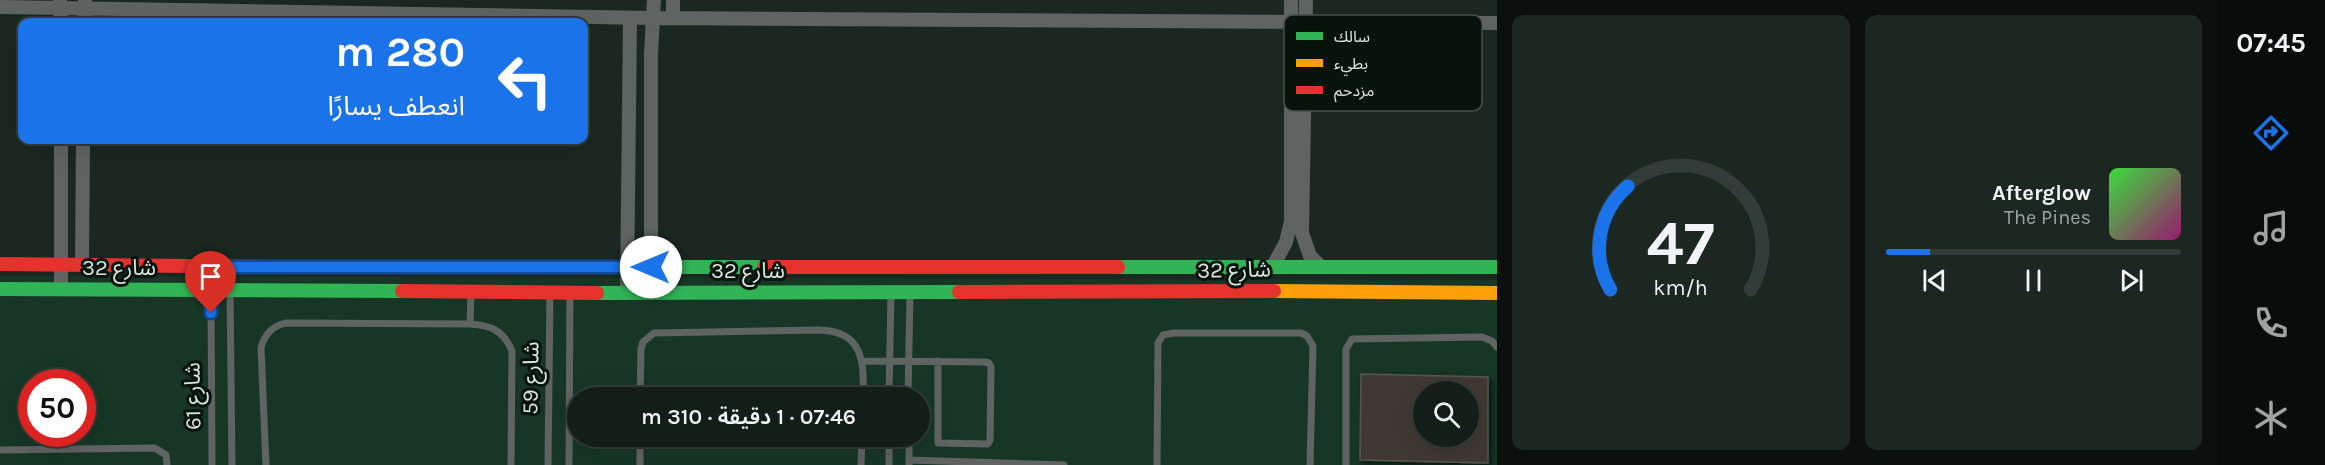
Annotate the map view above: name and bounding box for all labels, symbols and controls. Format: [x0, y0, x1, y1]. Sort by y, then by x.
legend [1284, 15, 1482, 111]
text: 280 m [335, 27, 465, 77]
text: سالك [1334, 27, 1370, 46]
text: 07:45 [2236, 27, 2306, 59]
icon: left [486, 42, 564, 120]
text: بطيء [1334, 54, 1368, 76]
text: مزدحم [1334, 81, 1374, 103]
text: انعطف يسارًا [327, 90, 465, 122]
icon: directions [2250, 112, 2292, 154]
text: Afterglow [1992, 180, 2091, 206]
text: The Pines [2004, 206, 2091, 229]
text: 47 [1647, 207, 1715, 280]
icon: music [2250, 207, 2292, 249]
position arrow [619, 235, 683, 299]
pin [185, 251, 236, 313]
street label: شارع 32 [82, 255, 156, 284]
street label: شارع 32 [1197, 256, 1271, 287]
street label: شارع 32 [711, 258, 785, 287]
icon: arrive [194, 260, 227, 293]
icon: previous [1918, 264, 1951, 297]
icon: pause [2017, 264, 2050, 297]
icon: next [2115, 264, 2148, 297]
text: km/h [1654, 275, 1708, 300]
icon: phone [2250, 302, 2292, 344]
street label: شارع 59 [517, 341, 548, 415]
street label: شارع 61 [179, 362, 210, 430]
speed limit sign: 50 [18, 369, 96, 447]
map controls [1413, 381, 1479, 447]
button: search [1413, 381, 1479, 447]
icon: climate [2250, 397, 2292, 439]
text: 07:46 · 1 دقيقة · 310 m [641, 404, 856, 430]

